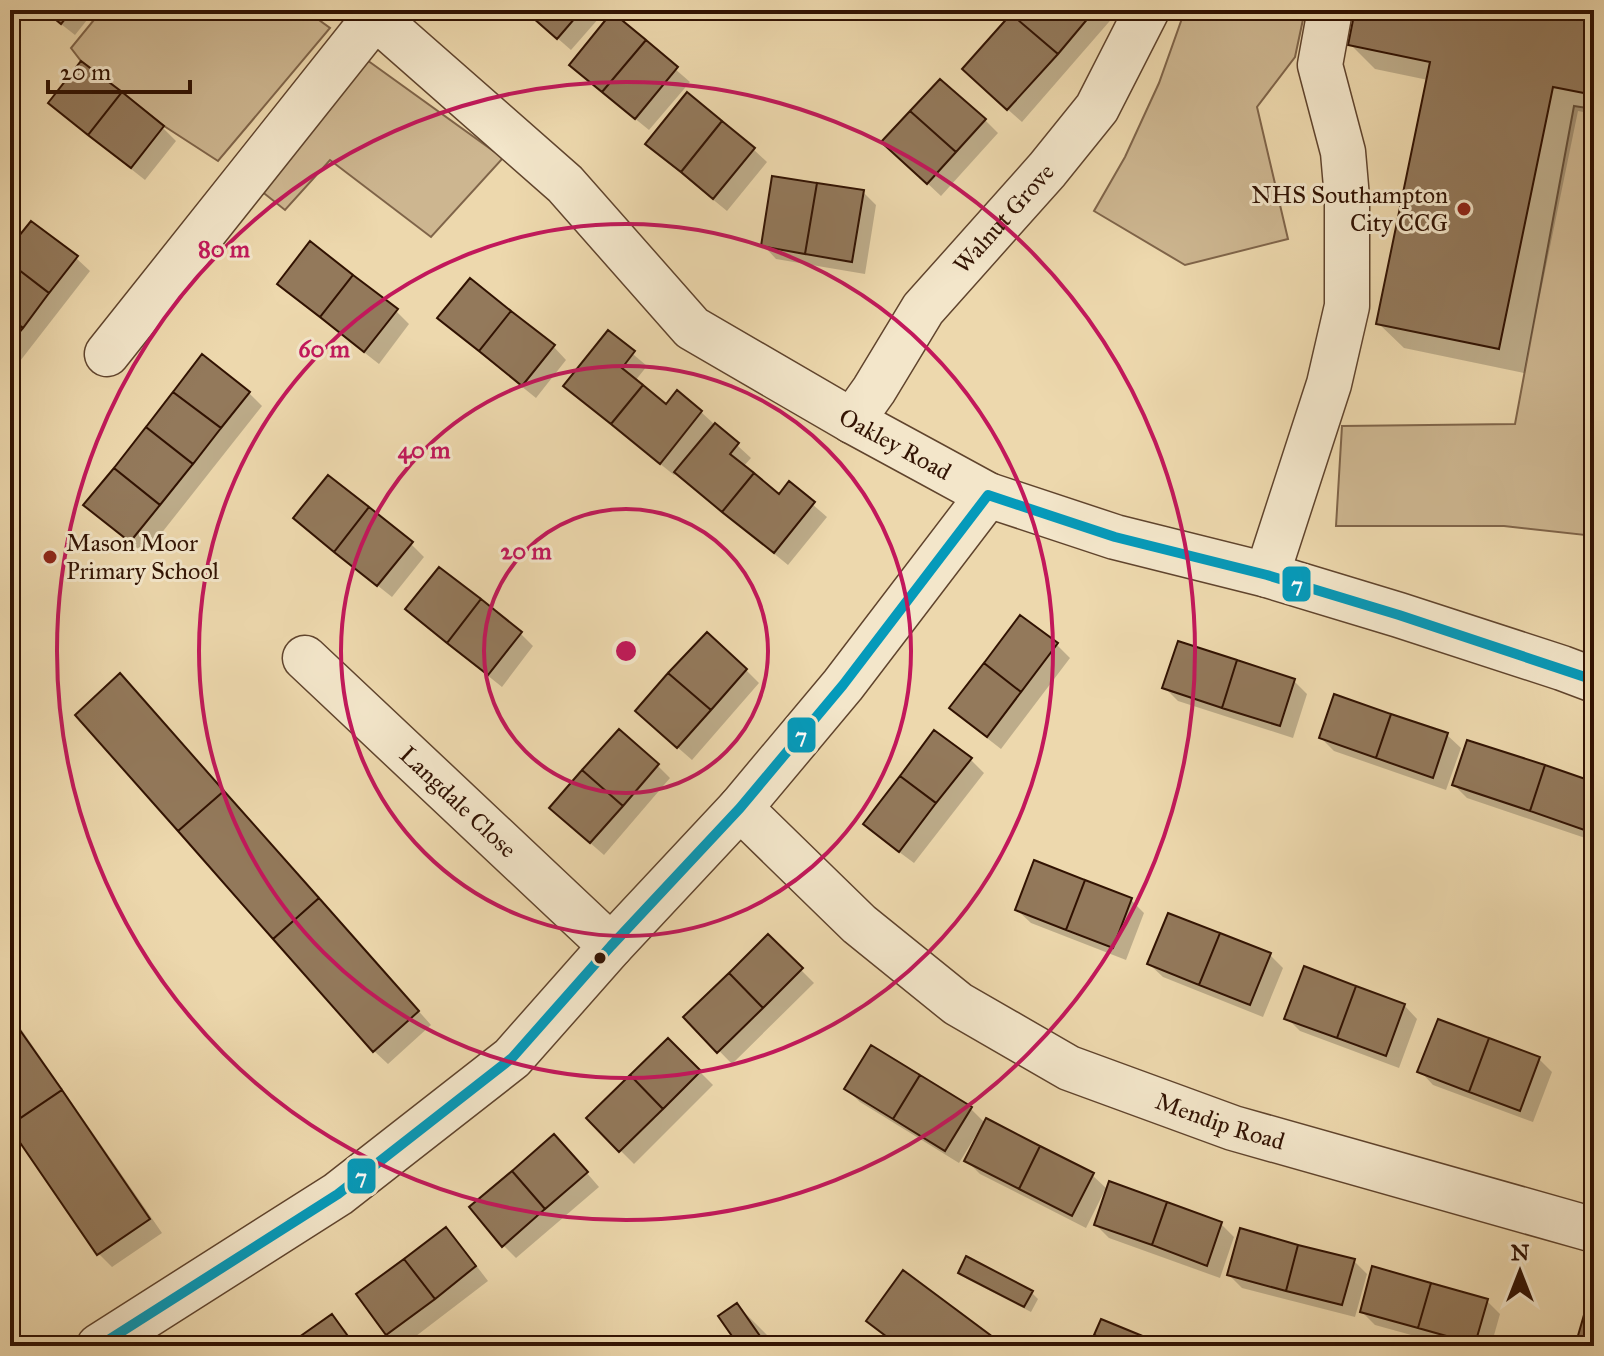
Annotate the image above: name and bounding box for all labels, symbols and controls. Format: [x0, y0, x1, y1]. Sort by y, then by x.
scale bar [48, 44, 190, 94]
text: 20 m [60, 57, 111, 87]
street label: Walnut Grove [947, 157, 1061, 280]
place label: NHS Southampton City CCG [1251, 180, 1448, 238]
marker: NHS Southampton City CCG [1455, 200, 1473, 218]
text: 80 m [198, 234, 251, 264]
text: 60 m [298, 334, 351, 364]
street label: Oakley Road [833, 402, 956, 487]
text: 40 m [398, 435, 451, 465]
place label: Mason Moor Primary School [66, 528, 220, 586]
text: 20 m [500, 536, 552, 566]
marker: Mason Moor Primary School [41, 548, 59, 566]
line badge: 7 [1281, 565, 1312, 603]
text: 7 [1291, 571, 1303, 598]
centre of rings [612, 637, 640, 665]
line badge: 7 [786, 716, 817, 754]
text: 7 [795, 722, 807, 749]
street label: Langdale Close [393, 740, 523, 864]
unlabelled marker [592, 950, 608, 966]
street label: Mendip Road [1151, 1086, 1288, 1157]
line badge: 7 [346, 1157, 377, 1195]
text: 7 [355, 1163, 367, 1190]
north arrow [1480, 1232, 1560, 1312]
text: N [1511, 1239, 1530, 1266]

